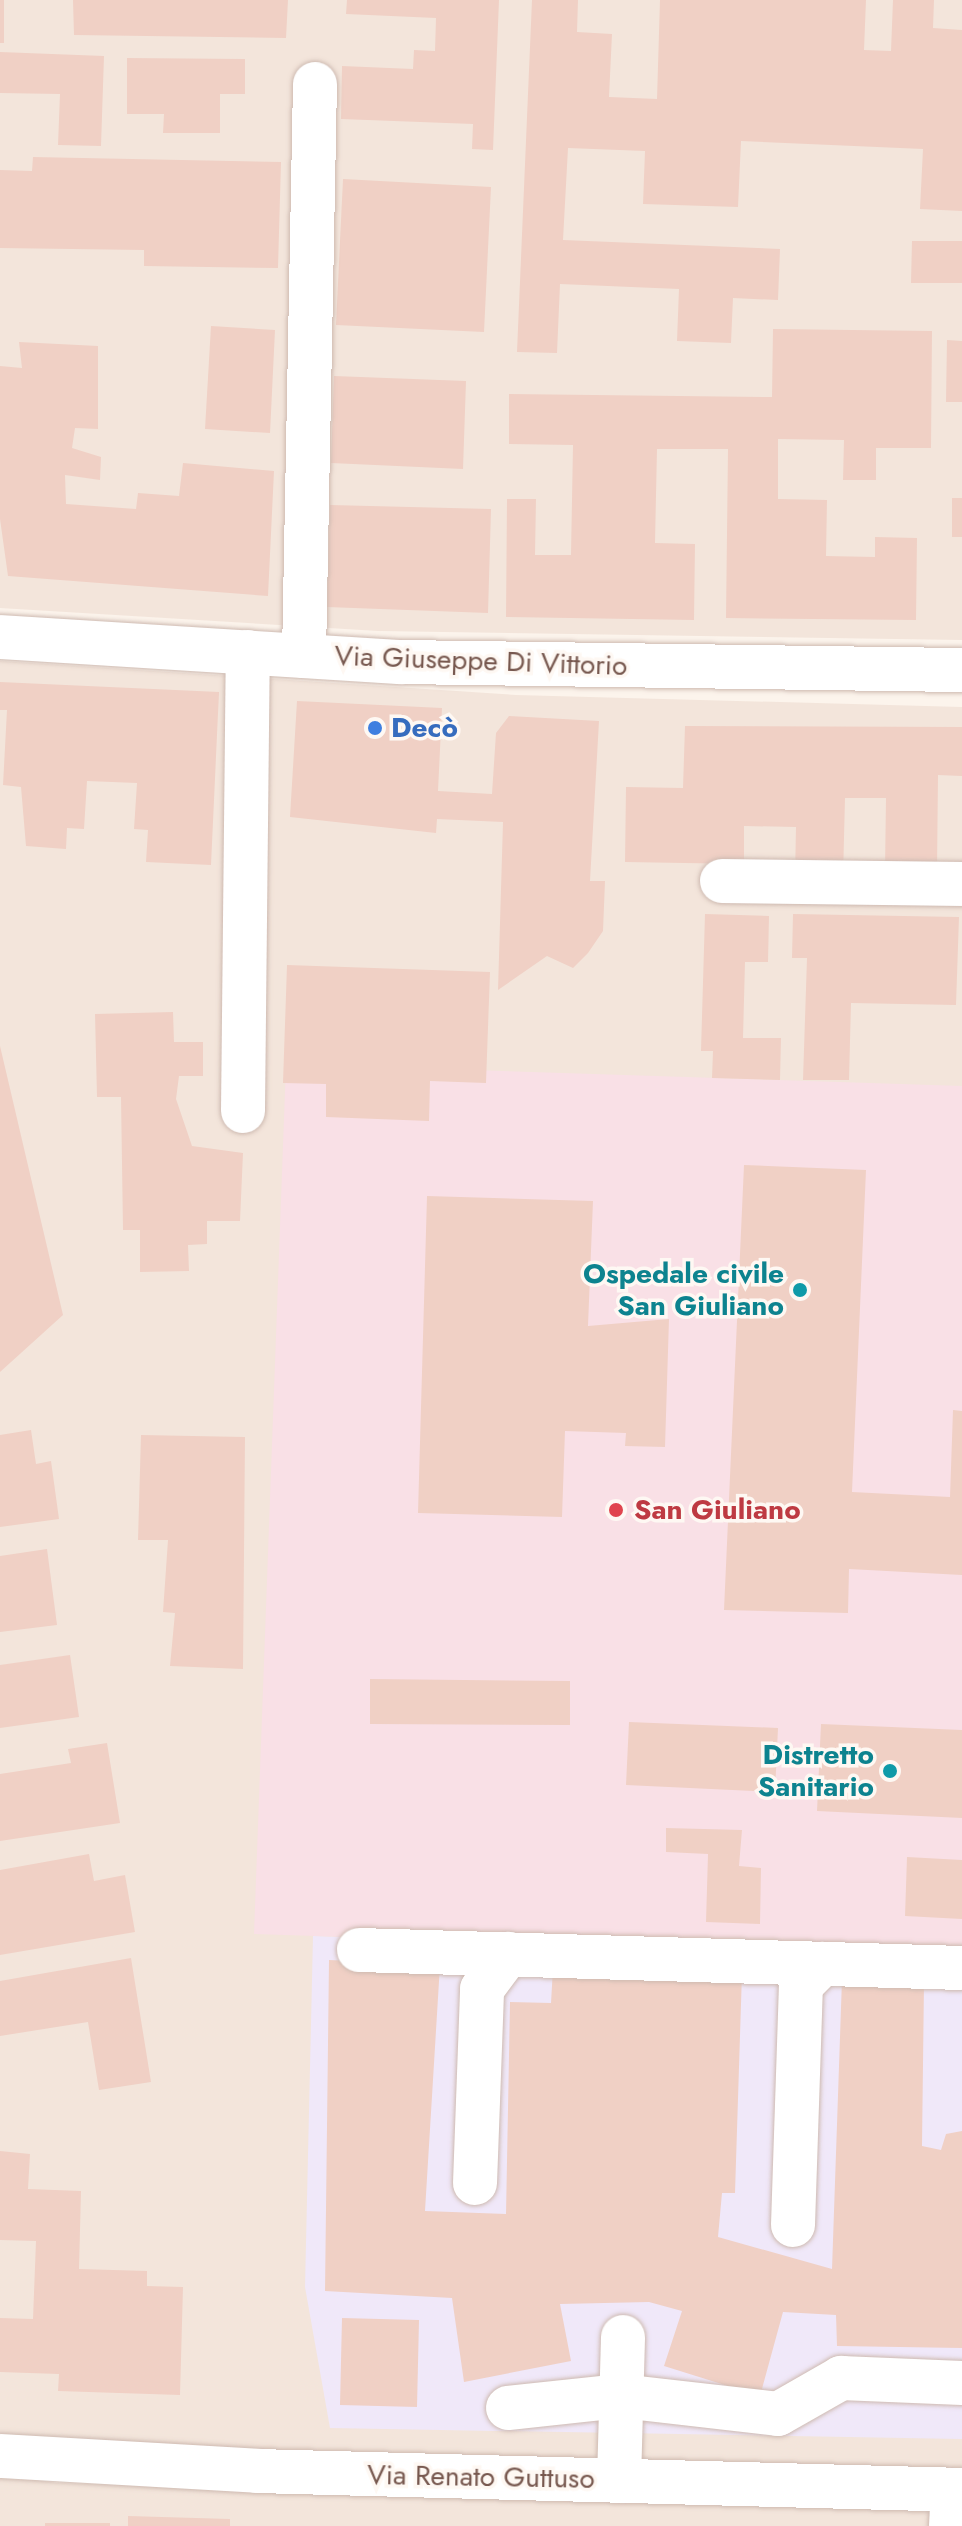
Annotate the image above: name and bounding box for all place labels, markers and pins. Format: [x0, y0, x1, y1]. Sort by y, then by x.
place label: Decò [391, 711, 458, 745]
marker: Decò [366, 719, 384, 737]
place label: Ospedale civile San Giuliano [583, 1257, 784, 1323]
marker: Ospedale civile San Giuliano [791, 1281, 809, 1299]
place label: San Giuliano [634, 1493, 801, 1527]
marker: San Giuliano [605, 1499, 627, 1521]
place label: Distretto Sanitario [758, 1738, 874, 1804]
marker: Distretto Sanitario [881, 1762, 899, 1780]

